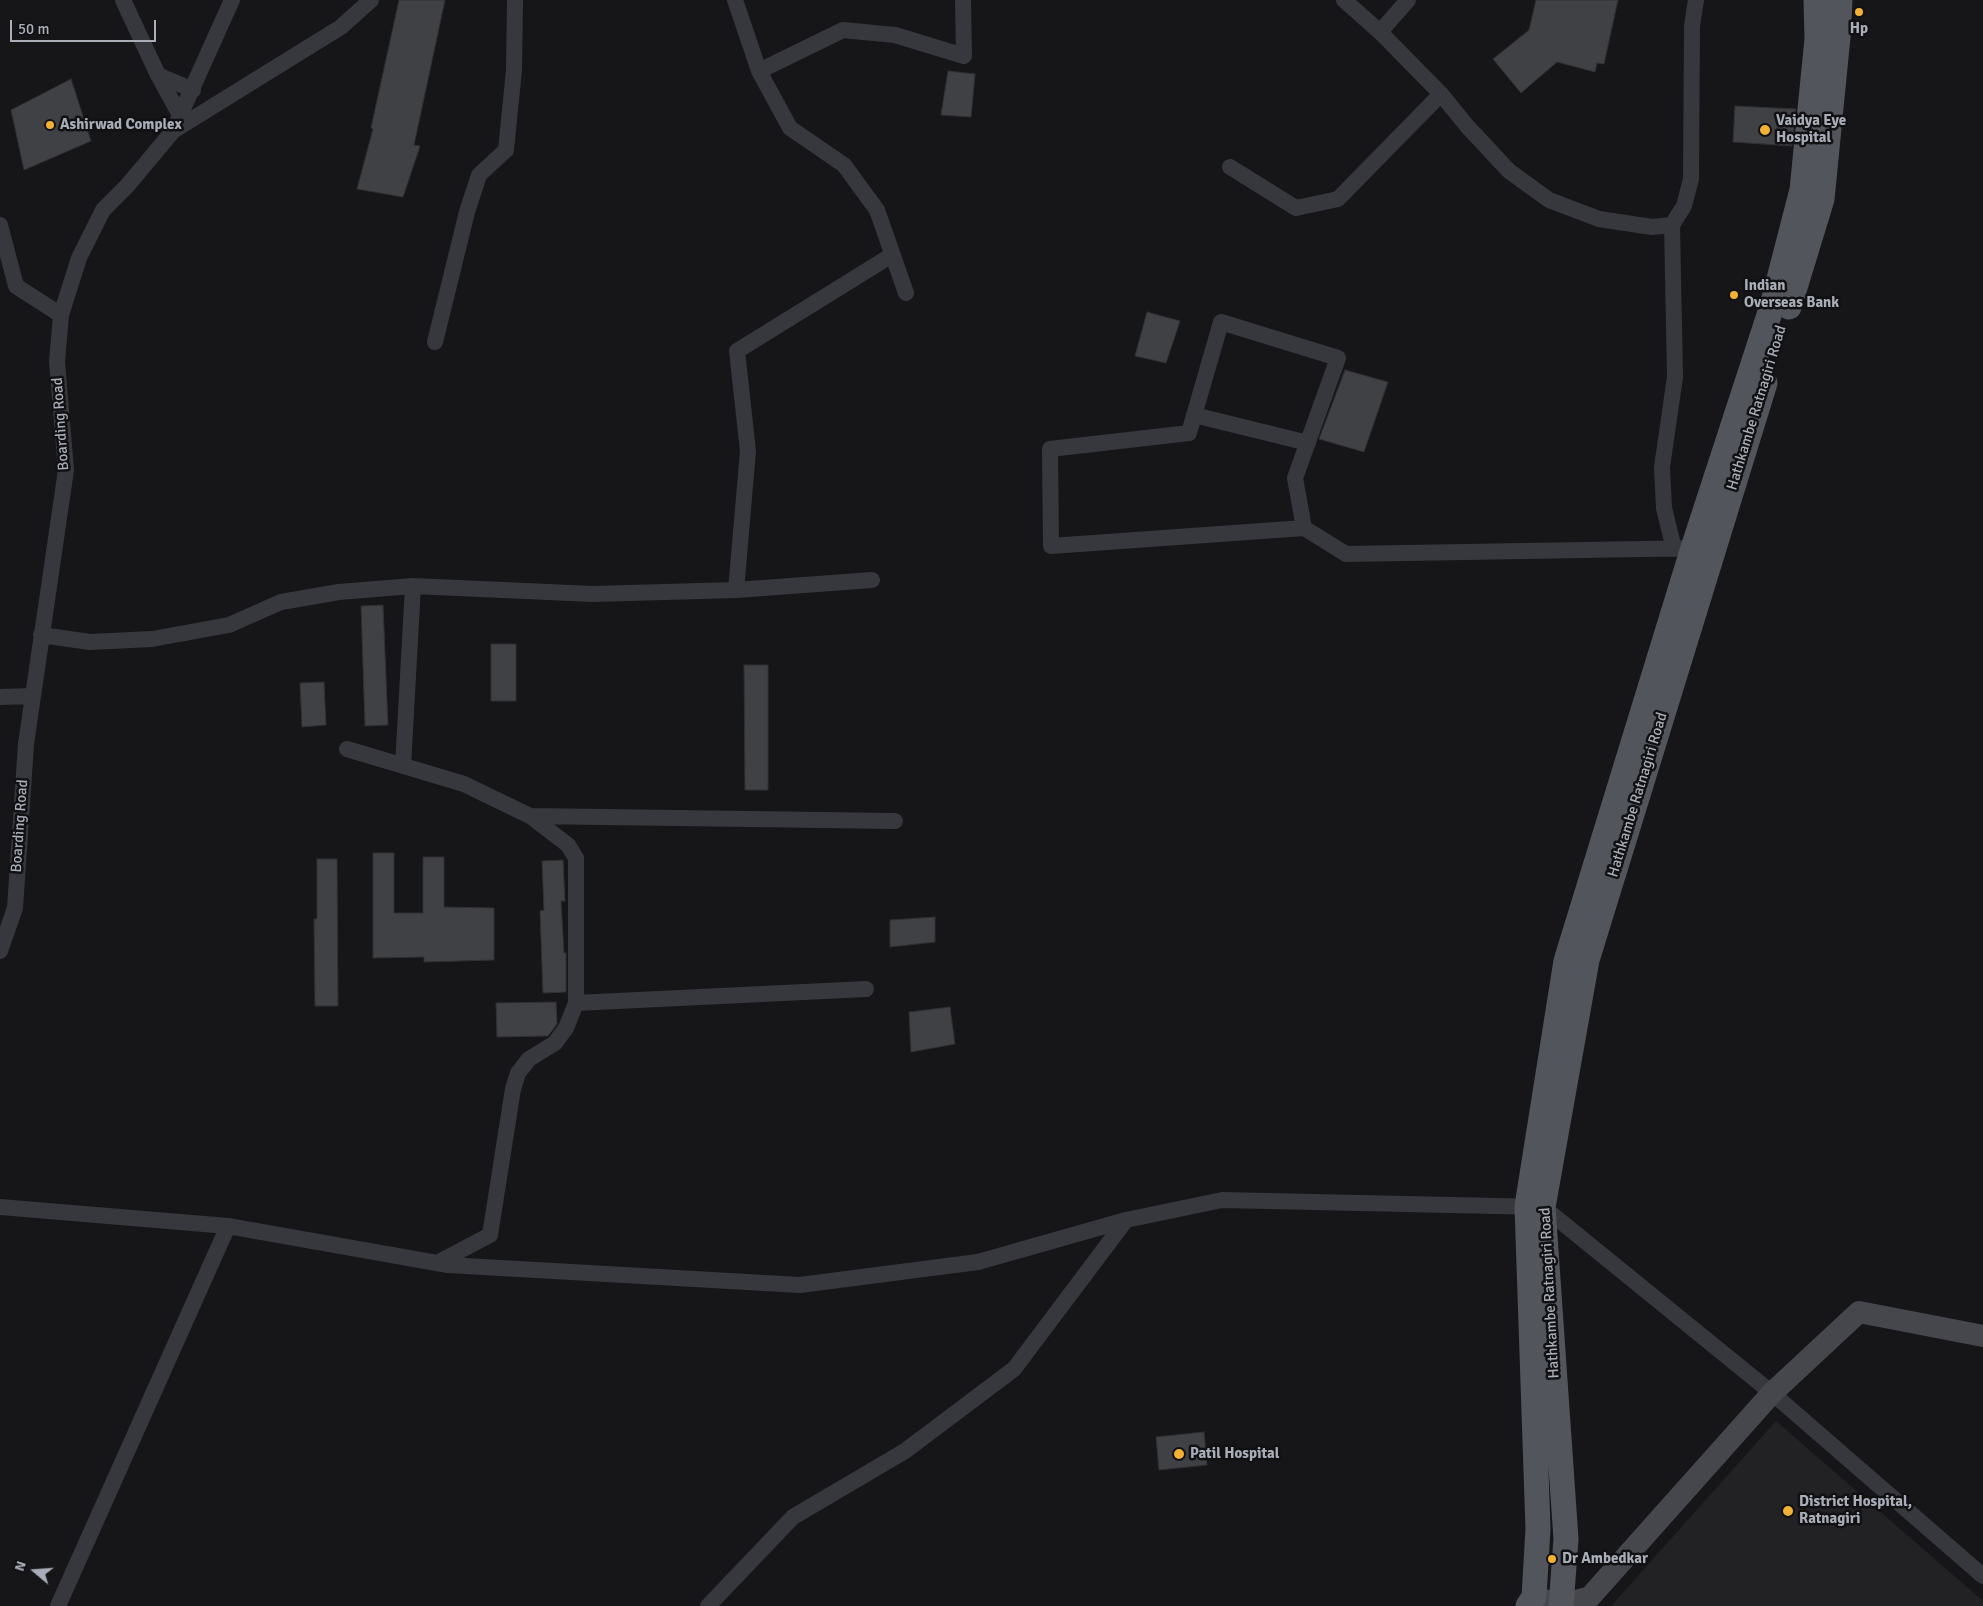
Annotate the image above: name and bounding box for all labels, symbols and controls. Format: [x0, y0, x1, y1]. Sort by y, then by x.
marker: Hp [1853, 6, 1865, 18]
scale bar [12, 10, 159, 42]
text: 50 m [18, 20, 49, 38]
place label: Hp [1850, 20, 1868, 38]
place label: Vaidya Eye Hospital [1776, 112, 1846, 147]
place label: Ashirwad Complex [60, 116, 182, 134]
marker: Ashirwad Complex [44, 119, 56, 131]
marker: Vaidya Eye Hospital [1758, 123, 1772, 137]
place label: Indian Overseas Bank [1744, 277, 1839, 312]
marker: Indian Overseas Bank [1728, 289, 1740, 301]
street label: Hathkambe Ratnagiri Road [1723, 323, 1791, 493]
street label: Boarding Road [49, 377, 73, 471]
street label: Hathkambe Ratnagiri Road [1604, 710, 1672, 880]
street label: Boarding Road [8, 779, 32, 873]
street label: Hathkambe Ratnagiri Road [1537, 1207, 1563, 1379]
place label: Patil Hospital [1190, 1445, 1279, 1463]
marker: Patil Hospital [1172, 1447, 1186, 1461]
place label: District Hospital, Ratnagiri [1799, 1493, 1912, 1528]
marker: District Hospital, Ratnagiri [1781, 1504, 1795, 1518]
north arrow [10, 1546, 60, 1596]
place label: Dr Ambedkar [1562, 1550, 1648, 1568]
marker: Dr Ambedkar [1546, 1553, 1558, 1565]
text: N [11, 1559, 30, 1573]

